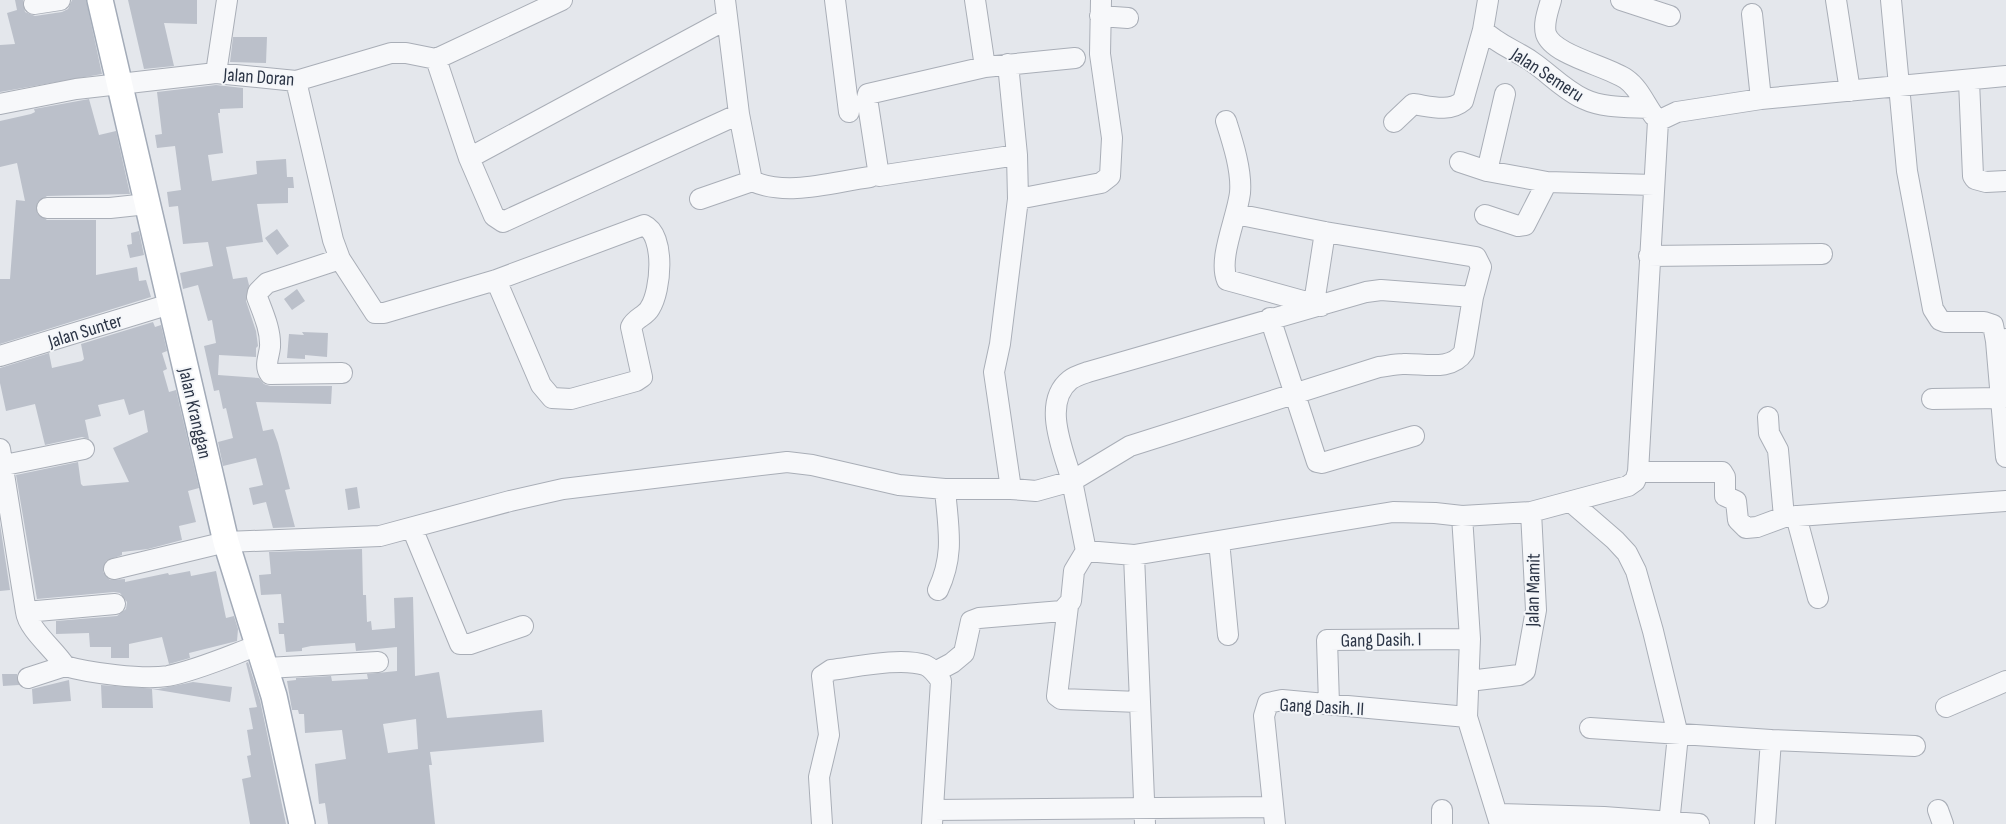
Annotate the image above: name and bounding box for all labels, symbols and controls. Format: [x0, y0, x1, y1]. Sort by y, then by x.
street label: Jalan Semeru [1506, 43, 1588, 107]
street label: Jalan Doran [222, 63, 295, 91]
street label: Jalan Sunter [45, 309, 126, 354]
street label: Jalan Kranggan [173, 365, 216, 461]
street label: Jalan Mamit [1521, 553, 1546, 628]
street label: Gang Dasih. I [1340, 628, 1422, 653]
street label: Gang Dasih. II [1279, 694, 1365, 721]

